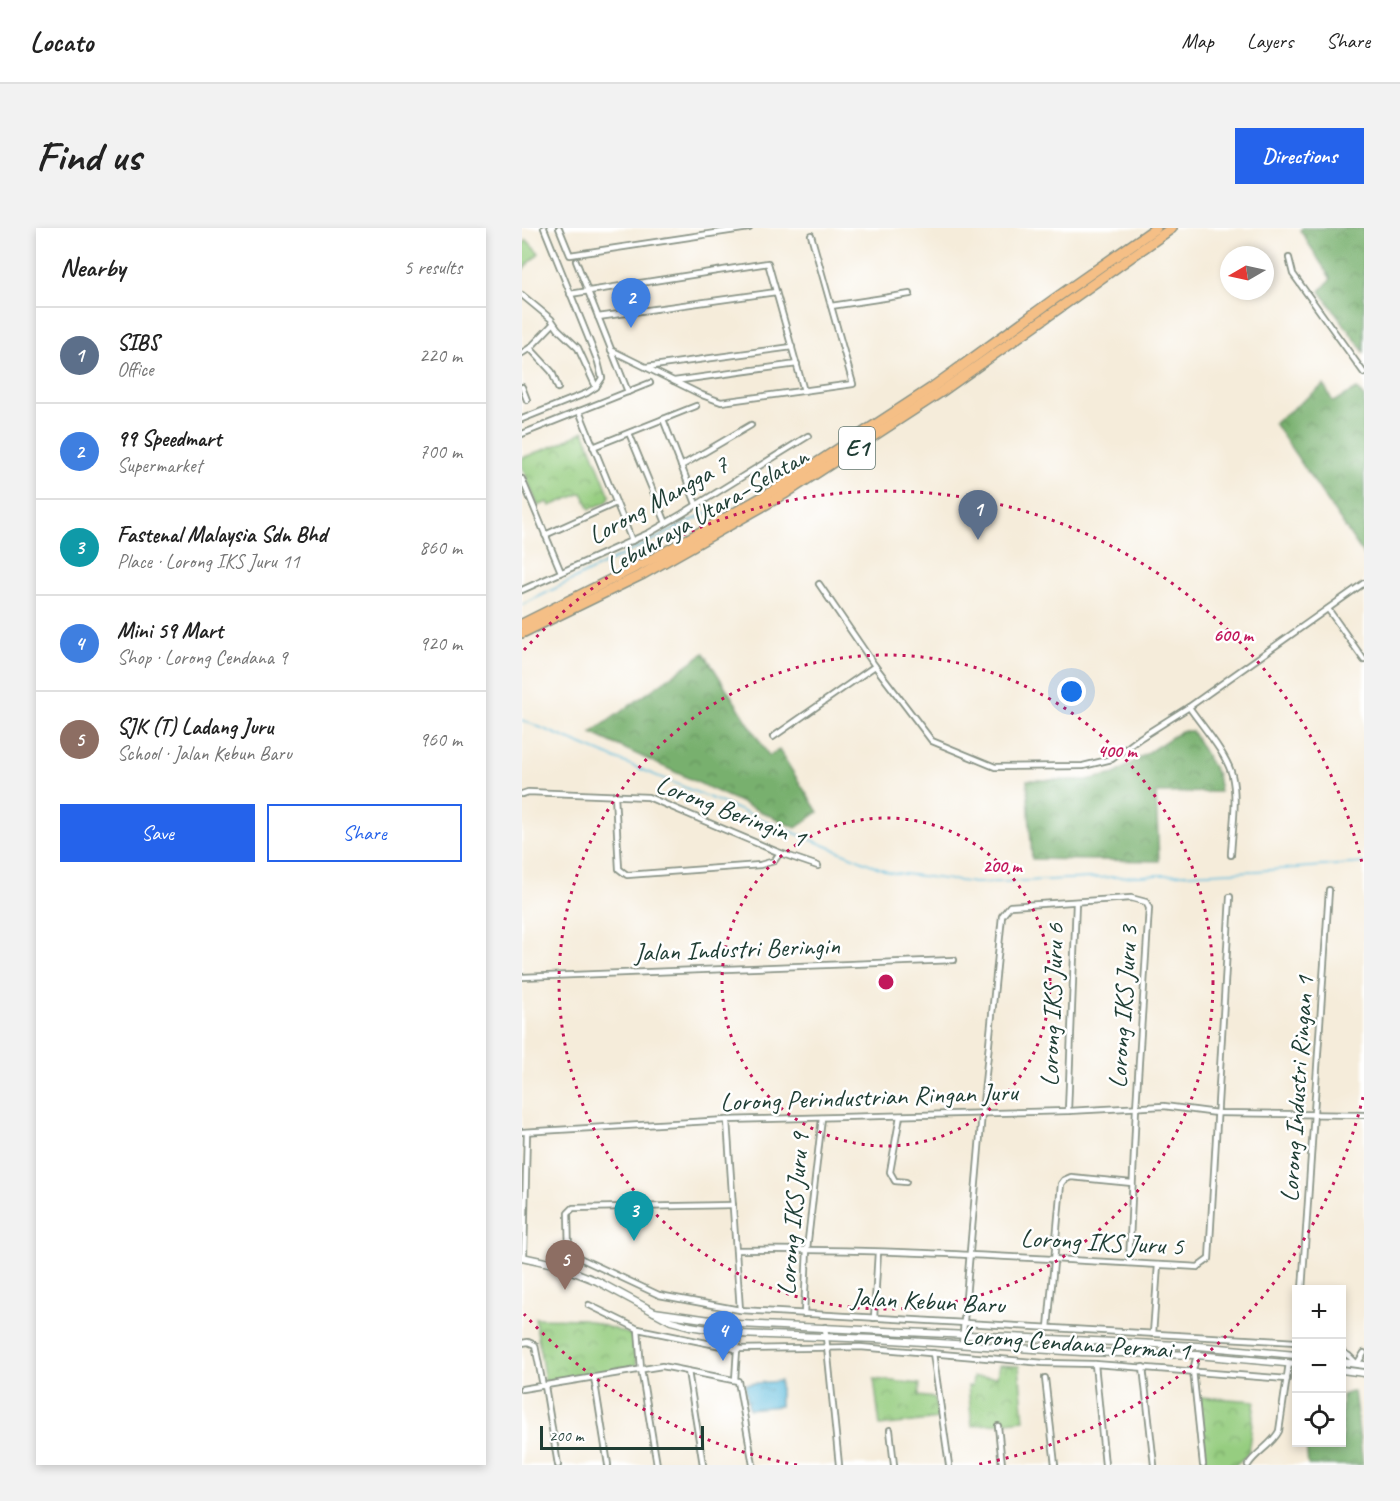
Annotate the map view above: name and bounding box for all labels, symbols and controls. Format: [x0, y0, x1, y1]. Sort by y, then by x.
text: Locato [30, 24, 93, 59]
text: Map [1181, 28, 1214, 54]
text: Layers [1247, 28, 1293, 54]
text: Share [1326, 28, 1370, 54]
button: Directions [1235, 128, 1364, 184]
text: Find us [36, 130, 141, 183]
north arrow [1220, 246, 1274, 300]
text: Nearby [60, 251, 125, 284]
text: 5 results [403, 255, 462, 280]
pin: 2 [612, 279, 650, 328]
text: SIBS [117, 329, 159, 357]
text: 1 [75, 343, 84, 368]
text: 220 m [419, 343, 462, 368]
text: Office [117, 357, 154, 382]
text: 99 Speedmart [117, 425, 221, 453]
road number: E1 [839, 427, 875, 469]
text: 2 [75, 439, 84, 464]
text: 700 m [419, 439, 462, 464]
street label: Lebuhraya Utara–Selatan [600, 439, 815, 582]
street label: Lorong Mangga 7 [582, 447, 735, 552]
text: Supermarket [117, 453, 202, 478]
pin: 1 [958, 490, 998, 540]
text: Fastenal Malaysia Sdn Bhd [117, 521, 327, 549]
text: 3 [75, 535, 84, 560]
text: 860 m [419, 535, 462, 560]
text: Place · Lorong IKS Juru 11 [117, 549, 300, 574]
text: Mini 59 Mart [117, 617, 223, 645]
text: 600 m [1213, 624, 1254, 646]
text: 4 [75, 631, 84, 656]
text: 920 m [419, 631, 462, 656]
text: Shop · Lorong Cendana 9 [117, 645, 288, 670]
your location [1057, 677, 1086, 706]
text: SJK (T) Ladang Juru [117, 713, 273, 741]
text: 5 [75, 727, 84, 752]
text: 960 m [419, 727, 462, 752]
text: 400 m [1098, 740, 1138, 762]
text: School · Jalan Kebun Baru [117, 741, 292, 766]
street label: Lorong Beringin 1 [651, 767, 812, 855]
button: Save [60, 804, 255, 862]
button: Share [267, 804, 462, 862]
text: 200 m [983, 855, 1023, 877]
street label: Lorong IKS Juru 6 [1033, 922, 1071, 1087]
street label: Lorong IKS Juru 3 [1101, 922, 1145, 1089]
street label: Jalan Industri Beringin [632, 929, 841, 969]
centre of rings [876, 972, 896, 992]
street label: Lorong Industri Ringan 1 [1273, 974, 1321, 1203]
street label: Lorong Perindustrian Ringan Juru [720, 1075, 1021, 1119]
street label: Lorong IKS Juru 9 [769, 1129, 817, 1297]
pin: 3 [614, 1192, 654, 1241]
street label: Lorong IKS Juru 5 [1020, 1221, 1185, 1263]
pin: 5 [546, 1240, 585, 1290]
street label: Jalan Kebun Baru [848, 1280, 1007, 1322]
map controls [1292, 1285, 1346, 1447]
button: + [1292, 1285, 1346, 1339]
pin: 4 [704, 1312, 742, 1361]
street label: Lorong Cendana Permai 1 [961, 1319, 1192, 1368]
button: − [1292, 1339, 1346, 1393]
button: locate [1292, 1393, 1346, 1447]
scale bar [540, 1423, 704, 1450]
text: 200 m [549, 1426, 583, 1446]

